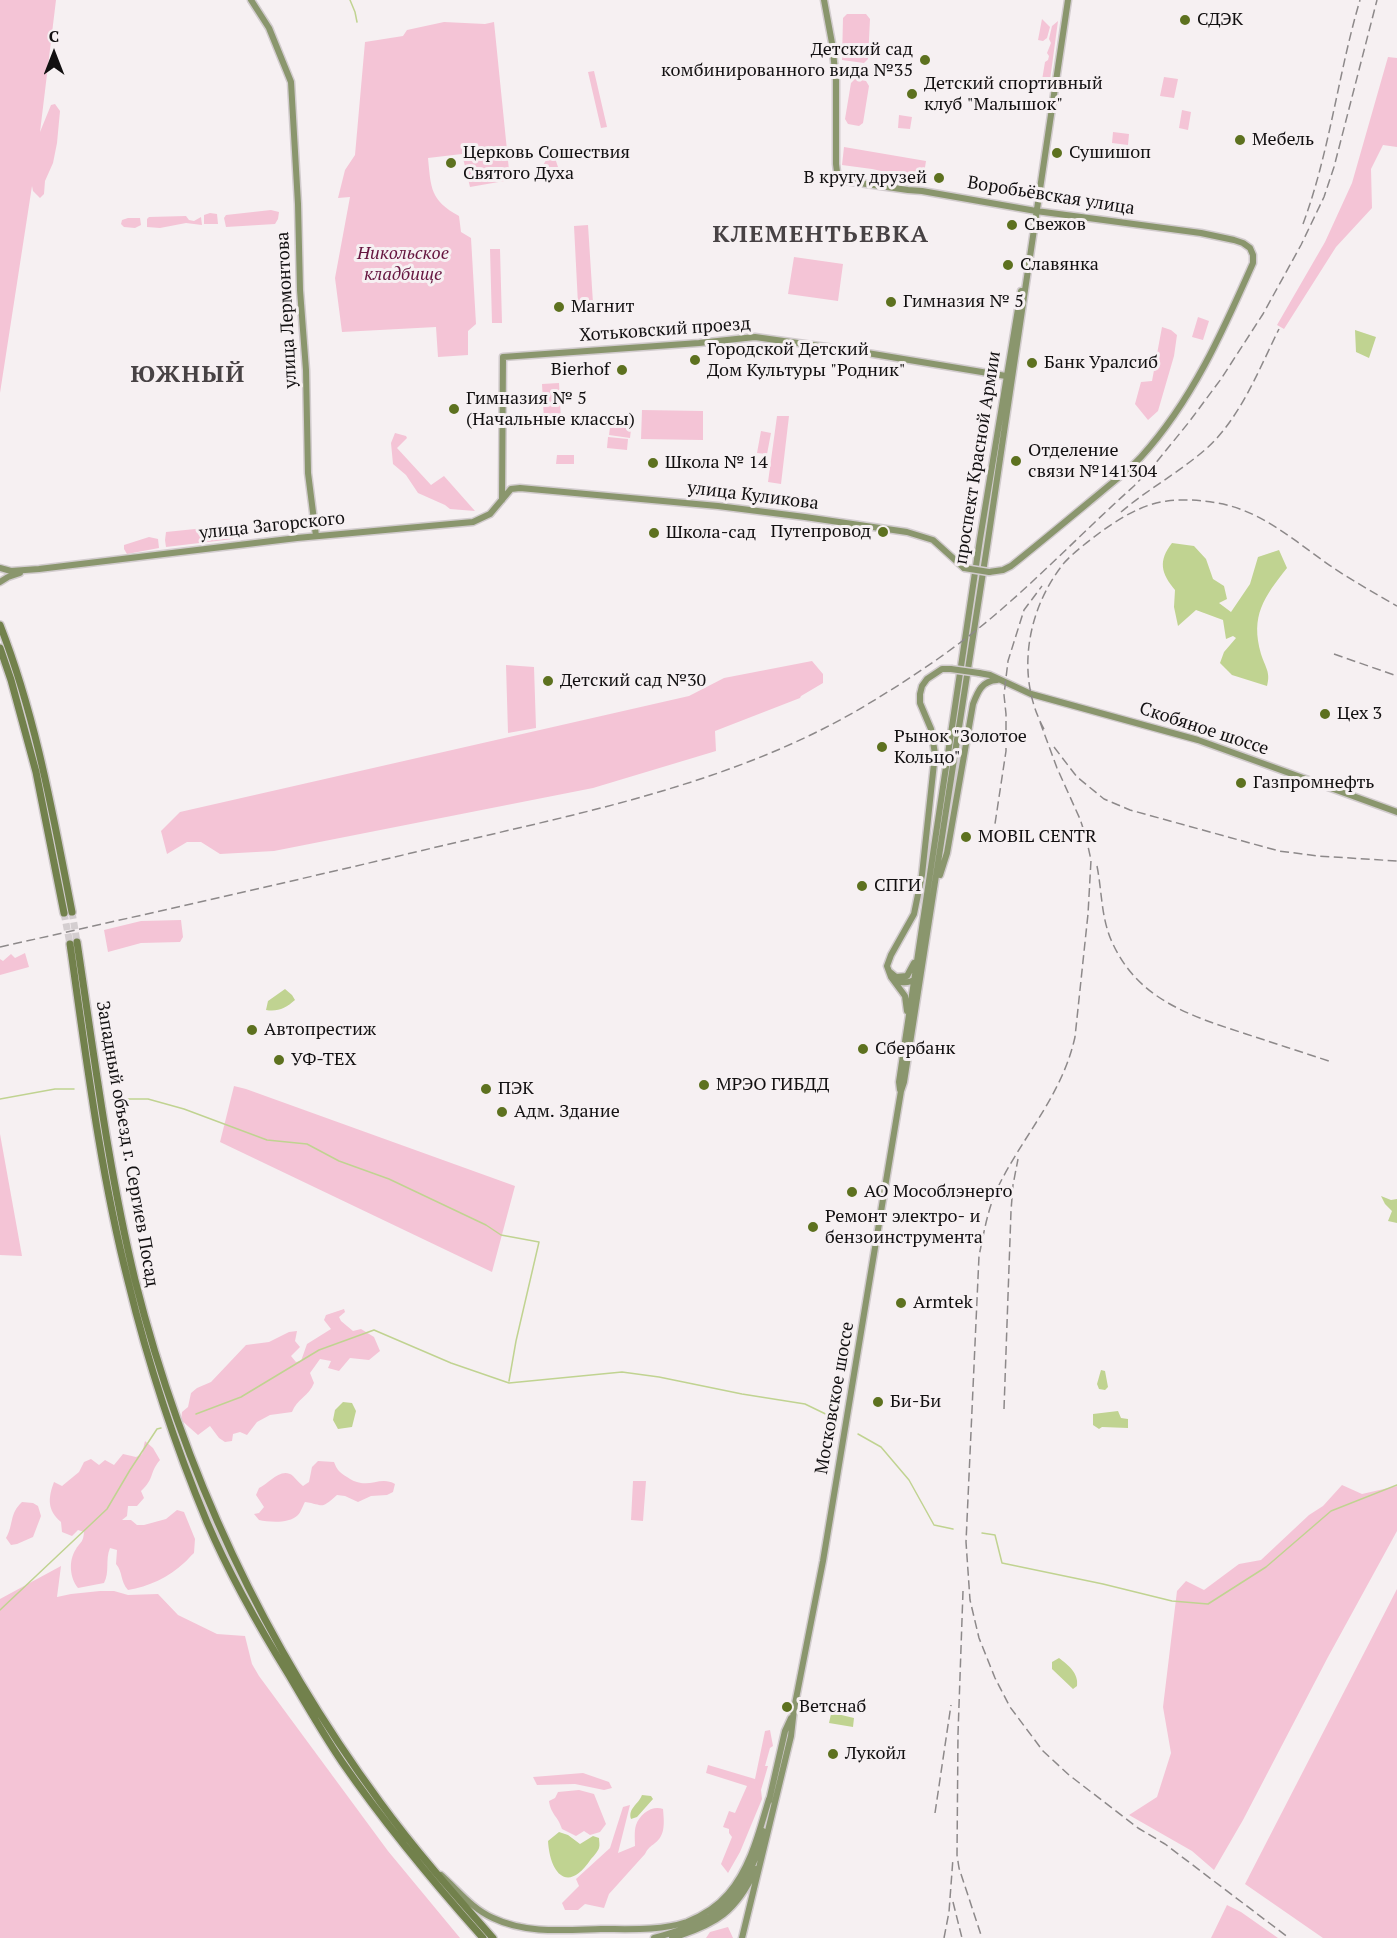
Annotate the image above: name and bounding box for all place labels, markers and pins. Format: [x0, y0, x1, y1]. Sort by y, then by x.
place label: СДЭК [1197, 9, 1243, 31]
marker: СДЭК [1178, 13, 1192, 27]
place label: Детский сад комбинированного вида №35 [661, 39, 913, 82]
marker: Детский сад комбинированного вида №35 [918, 53, 932, 67]
place label: Детский спортивный клуб "Малышок" [924, 73, 1103, 116]
marker: Детский спортивный клуб "Малышок" [905, 87, 919, 101]
place label: Мебель [1252, 129, 1314, 151]
marker: Мебель [1233, 133, 1247, 147]
place label: Церковь Сошествия Святого Духа [463, 142, 630, 184]
place label: Сушишоп [1069, 142, 1151, 164]
marker: Сушишоп [1050, 146, 1064, 160]
marker: Церковь Сошествия Святого Духа [444, 156, 458, 170]
place label: В кругу друзей [804, 167, 927, 189]
marker: В кругу друзей [932, 171, 946, 185]
place label: Свежов [1024, 214, 1086, 236]
marker: Свежов [1005, 218, 1019, 232]
place label: Славянка [1020, 254, 1099, 276]
marker: Славянка [1001, 258, 1015, 272]
place label: Гимназия № 5 [903, 291, 1024, 313]
marker: Гимназия № 5 [884, 295, 898, 309]
place label: Магнит [571, 296, 634, 318]
marker: Магнит [552, 300, 566, 314]
place label: Городской Детский Дом Культуры "Родник" [707, 339, 906, 382]
place label: Банк Уралсиб [1044, 352, 1158, 374]
marker: Городской Детский Дом Культуры "Родник" [688, 353, 702, 367]
marker: Банк Уралсиб [1025, 356, 1039, 370]
place label: Bierhof [551, 359, 610, 381]
marker: Bierhof [615, 363, 629, 377]
place label: Гимназия № 5 (Начальные классы) [466, 388, 635, 430]
marker: Гимназия № 5 (Начальные классы) [447, 402, 461, 416]
place label: Отделение связи №141304 [1028, 440, 1157, 482]
place label: Школа № 14 [665, 452, 768, 474]
marker: Отделение связи №141304 [1009, 454, 1023, 468]
marker: Школа № 14 [646, 456, 660, 470]
place label: Путепровод [771, 521, 871, 543]
place label: Школа-сад [666, 522, 756, 544]
marker: Путепровод [876, 525, 890, 539]
marker: Школа-сад [647, 526, 661, 540]
place label: Детский сад №30 [560, 670, 706, 692]
marker: Детский сад №30 [541, 674, 555, 688]
place label: Цех 3 [1337, 703, 1382, 725]
marker: Цех 3 [1318, 707, 1332, 721]
place label: Рынок "Золотое Кольцо" [894, 726, 1027, 768]
marker: Рынок "Золотое Кольцо" [875, 740, 889, 754]
place label: Газпромнефть [1253, 772, 1374, 794]
marker: Газпромнефть [1234, 776, 1248, 790]
place label: MOBIL CENTR [978, 826, 1096, 848]
marker: MOBIL CENTR [959, 830, 973, 844]
place label: СПГИ [874, 875, 921, 897]
marker: СПГИ [855, 879, 869, 893]
place label: Автопрестиж [264, 1019, 376, 1041]
marker: Автопрестиж [245, 1023, 259, 1037]
place label: Сбербанк [875, 1038, 955, 1060]
marker: Сбербанк [856, 1042, 870, 1056]
place label: УФ-ТЕХ [291, 1049, 357, 1071]
marker: УФ-ТЕХ [272, 1053, 286, 1067]
place label: МРЭО ГИБДД [716, 1074, 829, 1096]
place label: ПЭК [498, 1078, 534, 1100]
marker: МРЭО ГИБДД [697, 1078, 711, 1092]
marker: ПЭК [479, 1082, 493, 1096]
place label: Адм. Здание [514, 1101, 620, 1123]
marker: Адм. Здание [495, 1105, 509, 1119]
place label: АО Мособлэнерго [864, 1181, 1012, 1203]
marker: АО Мособлэнерго [845, 1185, 859, 1199]
place label: Ремонт электро- и бензоинструмента [825, 1206, 983, 1248]
marker: Ремонт электро- и бензоинструмента [806, 1220, 820, 1234]
place label: Armtek [913, 1292, 973, 1314]
marker: Armtek [894, 1296, 908, 1310]
place label: Би-Би [890, 1391, 941, 1413]
marker: Би-Би [871, 1395, 885, 1409]
place label: Ветснаб [799, 1696, 866, 1718]
marker: Ветснаб [780, 1700, 794, 1714]
place label: Лукойл [845, 1743, 906, 1765]
marker: Лукойл [826, 1747, 840, 1761]

